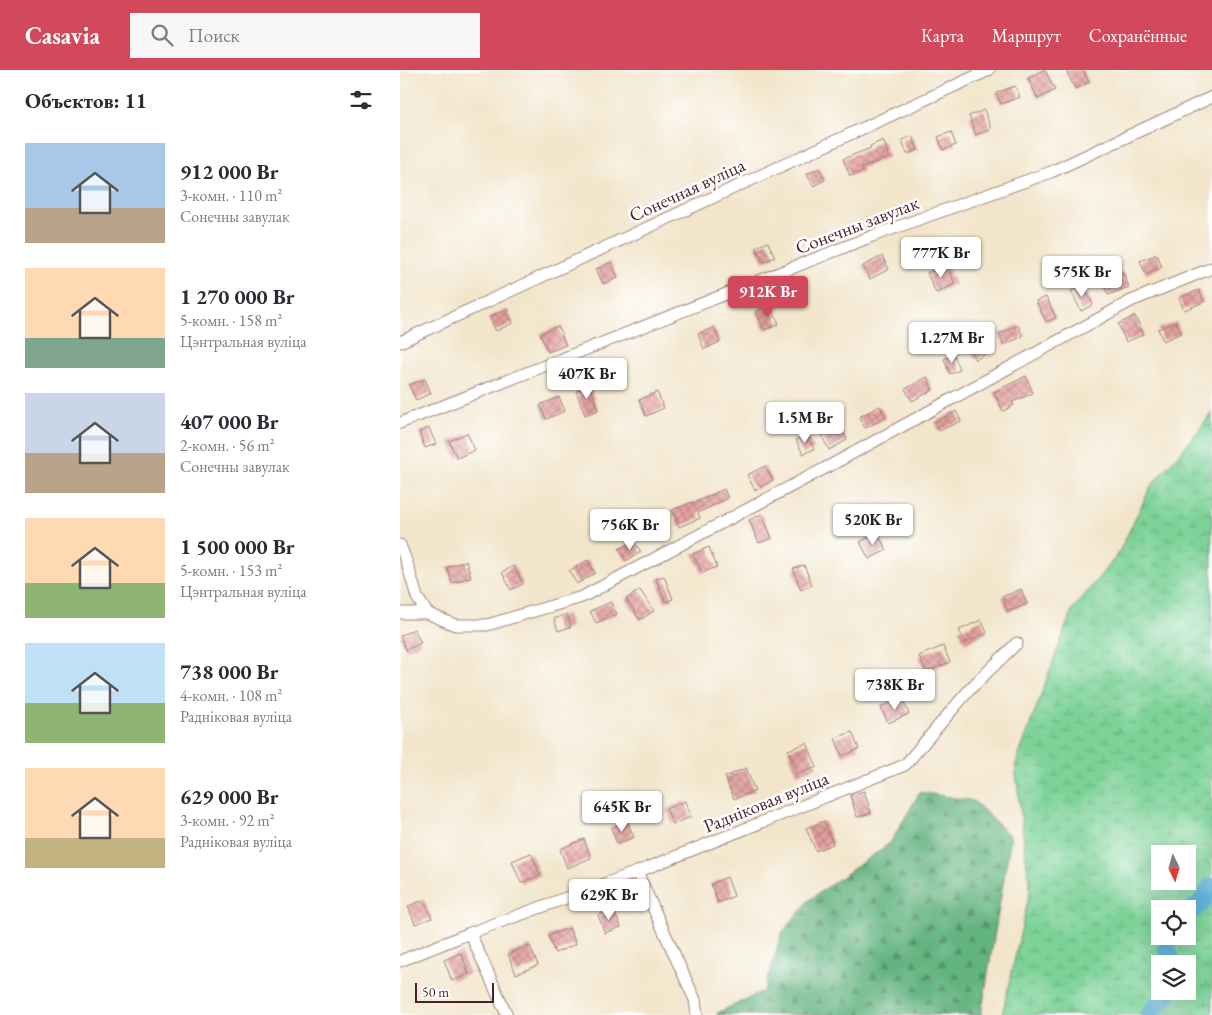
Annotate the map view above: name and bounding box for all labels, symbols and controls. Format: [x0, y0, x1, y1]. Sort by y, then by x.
search box [130, 13, 480, 58]
text: Casavia [25, 20, 100, 51]
icon: search [148, 21, 176, 49]
text: Поиск [188, 23, 240, 48]
text: Карта [921, 24, 964, 47]
text: Маршрут [992, 24, 1061, 47]
text: Сохранённые [1089, 24, 1187, 47]
icon: filters [347, 86, 375, 114]
text: Объектов: 11 [25, 87, 147, 114]
street label: Сонечная вуліца [625, 152, 749, 228]
text: 912 000 Br [180, 158, 278, 185]
icon: home [65, 163, 125, 223]
text: 3-комн. · 110 m² [180, 185, 282, 206]
street label: Сонечны завулак [792, 190, 922, 260]
text: Сонечны завулак [180, 206, 290, 227]
pin: 777K Br [895, 236, 987, 279]
text: 777K Br [912, 242, 970, 263]
pin: 575K Br [1036, 256, 1128, 298]
text: 575K Br [1053, 261, 1111, 282]
pin: 912K Br [722, 276, 814, 318]
text: 912K Br [739, 281, 797, 302]
text: 1 270 000 Br [180, 283, 295, 310]
icon: home [65, 288, 125, 348]
text: 5-комн. · 158 m² [180, 310, 282, 331]
pin: 1.27M Br [900, 322, 1004, 364]
text: 1.27M Br [920, 327, 984, 348]
text: Цэнтральная вуліца [180, 331, 307, 352]
pin: 407K Br [541, 358, 633, 400]
text: 407K Br [558, 363, 616, 384]
pin: 1.5M Br [759, 402, 851, 444]
text: 1.5M Br [777, 407, 833, 428]
text: 407 000 Br [180, 408, 278, 435]
icon: home [65, 413, 125, 473]
text: 2-комн. · 56 m² [180, 435, 275, 456]
text: Сонечны завулак [180, 456, 290, 477]
pin: 520K Br [827, 504, 919, 546]
pin: 756K Br [584, 508, 676, 551]
text: 520K Br [844, 509, 902, 530]
text: 756K Br [601, 514, 659, 535]
text: 1 500 000 Br [180, 533, 295, 560]
icon: home [65, 538, 125, 598]
text: 5-комн. · 153 m² [180, 560, 282, 581]
text: Цэнтральная вуліца [180, 581, 307, 602]
text: 738 000 Br [180, 658, 278, 685]
icon: home [65, 663, 125, 723]
pin: 738K Br [849, 668, 941, 711]
text: 738K Br [866, 674, 924, 695]
text: 4-комн. · 108 m² [180, 685, 282, 706]
text: Радніковая вуліца [180, 706, 292, 727]
street label: Радніковая вуліца [700, 765, 833, 839]
text: 629 000 Br [180, 783, 278, 810]
icon: home [65, 788, 125, 848]
pin: 645K Br [576, 790, 668, 833]
text: 645K Br [593, 796, 651, 817]
text: 3-комн. · 92 m² [180, 810, 275, 831]
text: Радніковая вуліца [180, 831, 292, 852]
north arrow [1151, 845, 1196, 890]
map controls [1151, 845, 1196, 1000]
pin: 629K Br [563, 878, 655, 921]
text: 629K Br [580, 884, 638, 905]
button: locate [1151, 900, 1196, 945]
button: layers [1151, 955, 1196, 1000]
scale bar [415, 980, 494, 1003]
text: 50 m [422, 983, 449, 1001]

